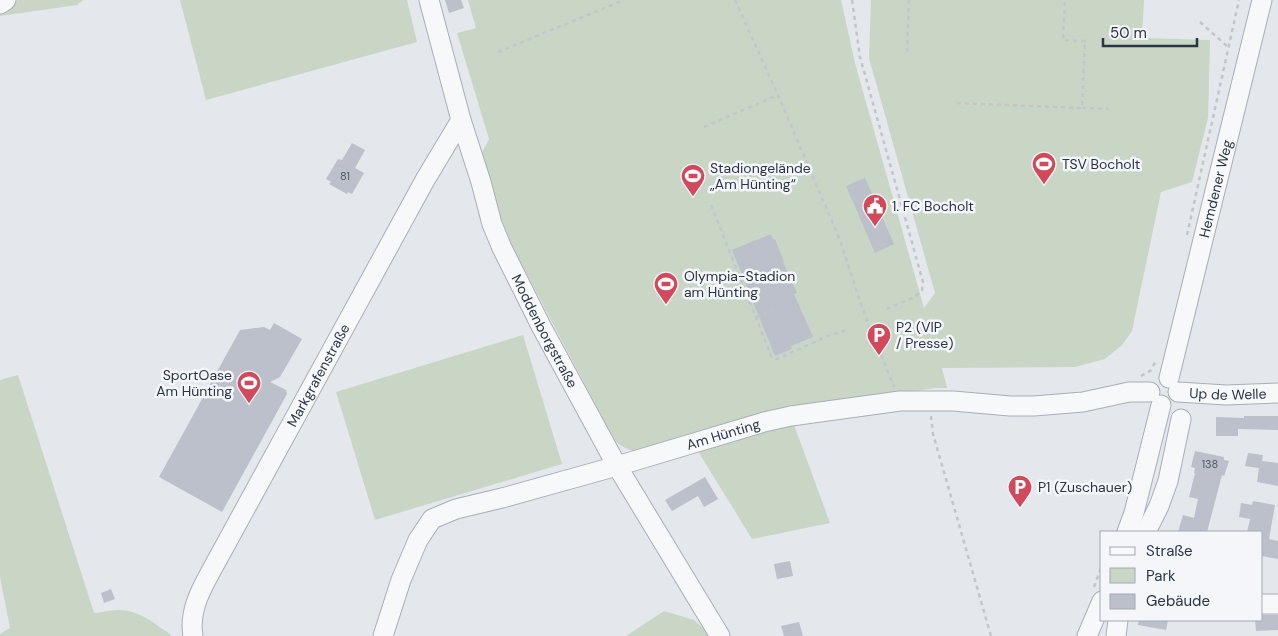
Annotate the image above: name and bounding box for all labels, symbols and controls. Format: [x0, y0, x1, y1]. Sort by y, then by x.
scale bar [1103, 15, 1197, 47]
text: 50 m [1110, 23, 1147, 43]
street label: Hemdener Weg [1195, 138, 1236, 239]
sports icon: TSV Bocholt [1031, 151, 1057, 185]
place label: TSV Bocholt [1062, 155, 1140, 173]
place label: Stadiongelände „Am Hünting“ [710, 159, 811, 193]
sports icon: Stadiongelände „Am Hünting“ [680, 163, 706, 197]
house number: 81 [340, 169, 350, 183]
public building icon: 1. FC Bocholt [862, 193, 888, 227]
place label: 1. FC Bocholt [892, 197, 974, 215]
place label: Olympia-Stadion am Hünting [684, 267, 795, 301]
street label: Moddenborgstraße [508, 271, 582, 391]
sports icon: Olympia-Stadion am Hünting [653, 271, 679, 305]
place label: P2 (VIP / Presse) [896, 318, 953, 352]
street label: Markgrafenstraße [283, 321, 354, 430]
parking icon: P2 (VIP / Presse) [866, 322, 892, 356]
place label: SportOase Am Hünting [156, 366, 232, 400]
sports icon: SportOase Am Hünting [236, 370, 262, 404]
street label: Up de Welle [1189, 384, 1267, 404]
street label: Am Hünting [684, 415, 762, 454]
house number: 138 [1202, 457, 1218, 471]
parking icon: P1 (Zuschauer) [1007, 474, 1033, 508]
place label: P1 (Zuschauer) [1038, 478, 1132, 496]
legend [1100, 531, 1263, 621]
text: Straße [1146, 541, 1193, 561]
text: Park [1146, 566, 1176, 586]
text: Gebäude [1146, 591, 1210, 611]

